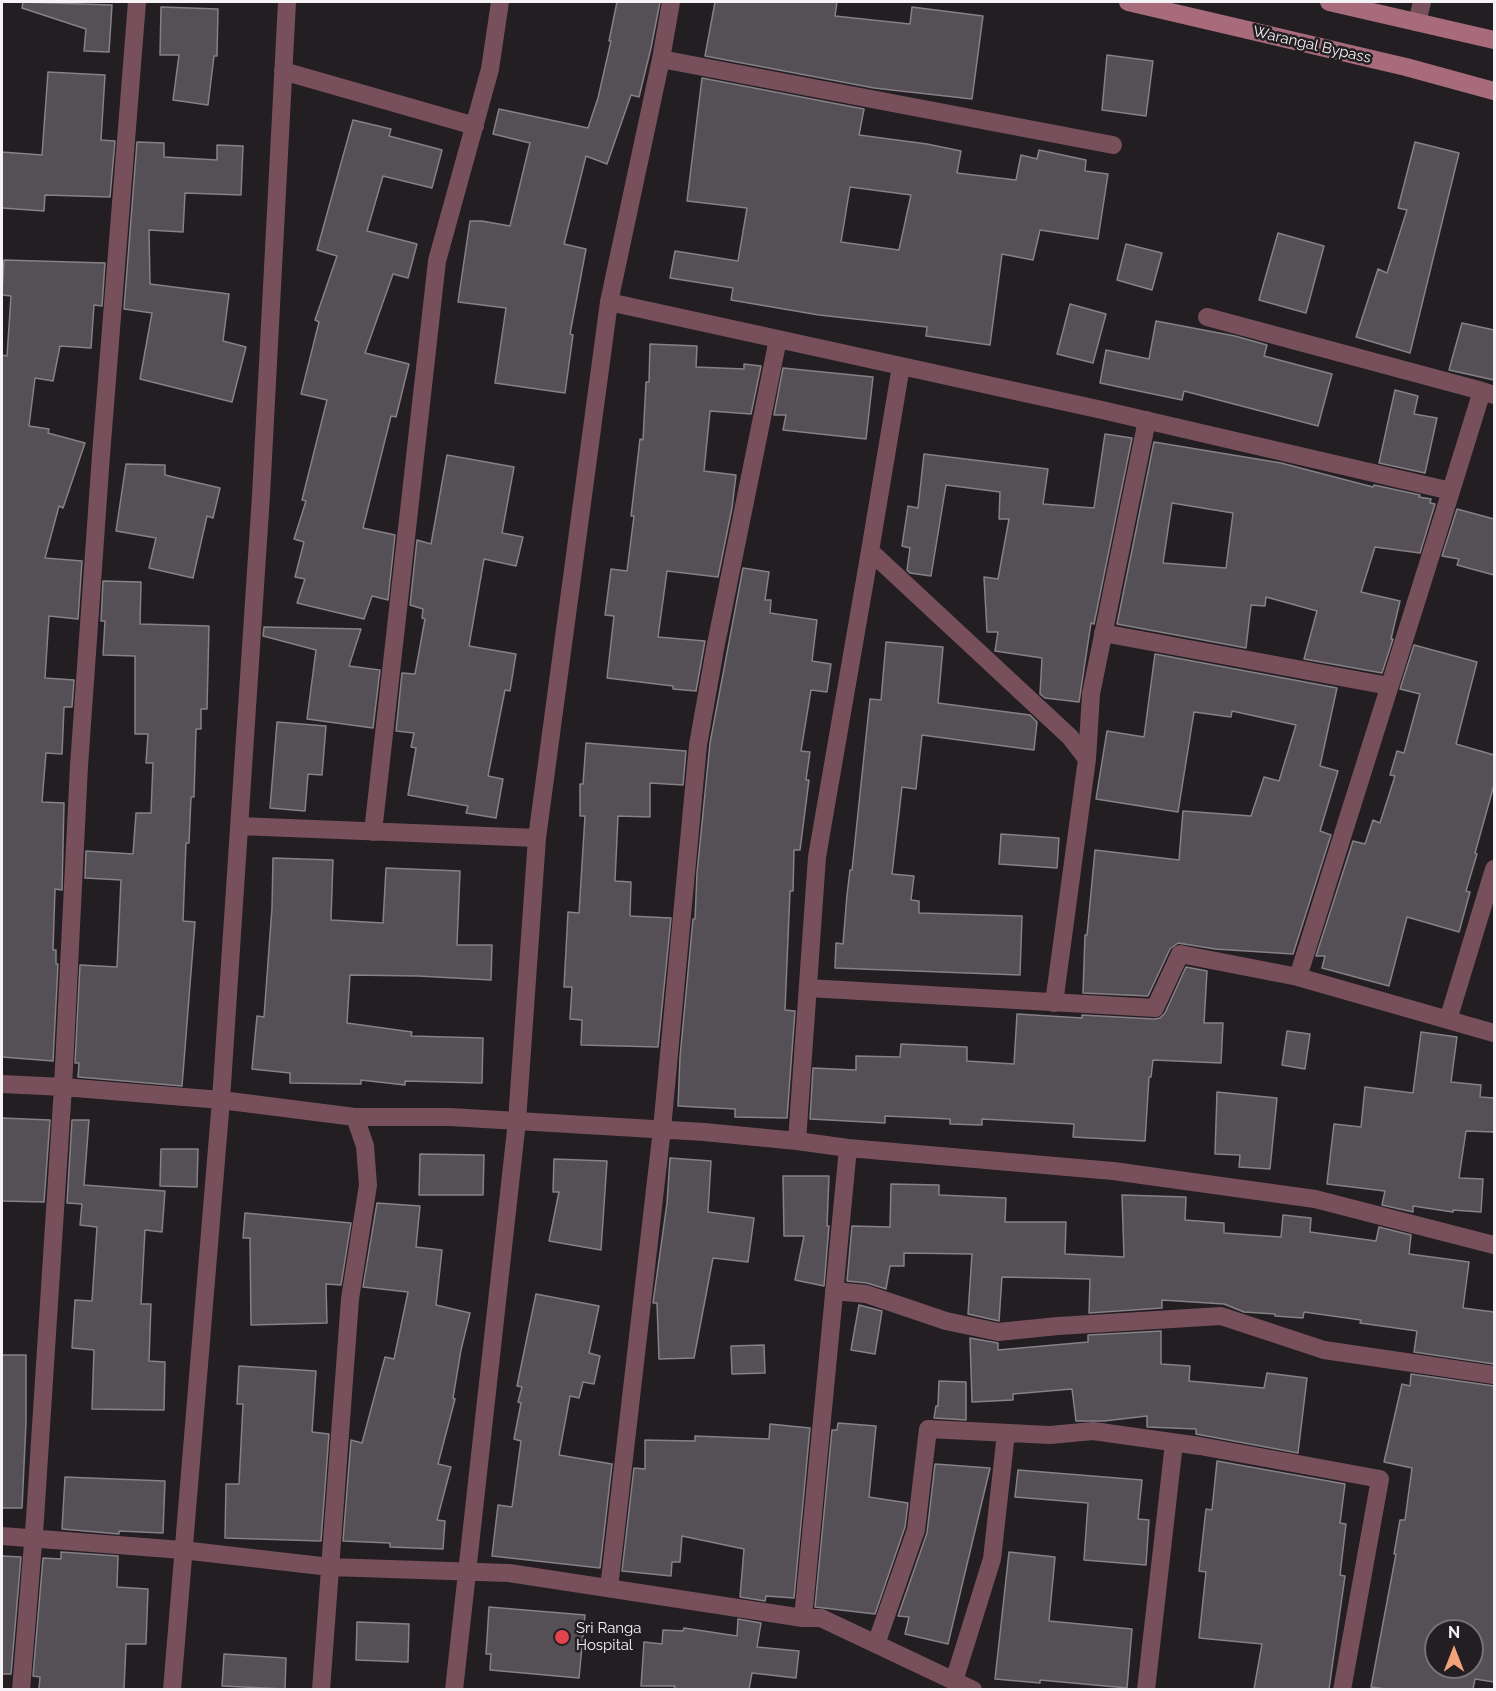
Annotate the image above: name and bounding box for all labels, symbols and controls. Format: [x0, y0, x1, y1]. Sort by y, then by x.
street label: Warangal Bypass [1251, 23, 1373, 67]
place label: Sri Ranga Hospital [576, 1619, 642, 1654]
north arrow [1424, 1619, 1484, 1679]
text: N [1448, 1623, 1460, 1642]
marker: Sri Ranga Hospital [553, 1628, 571, 1646]

